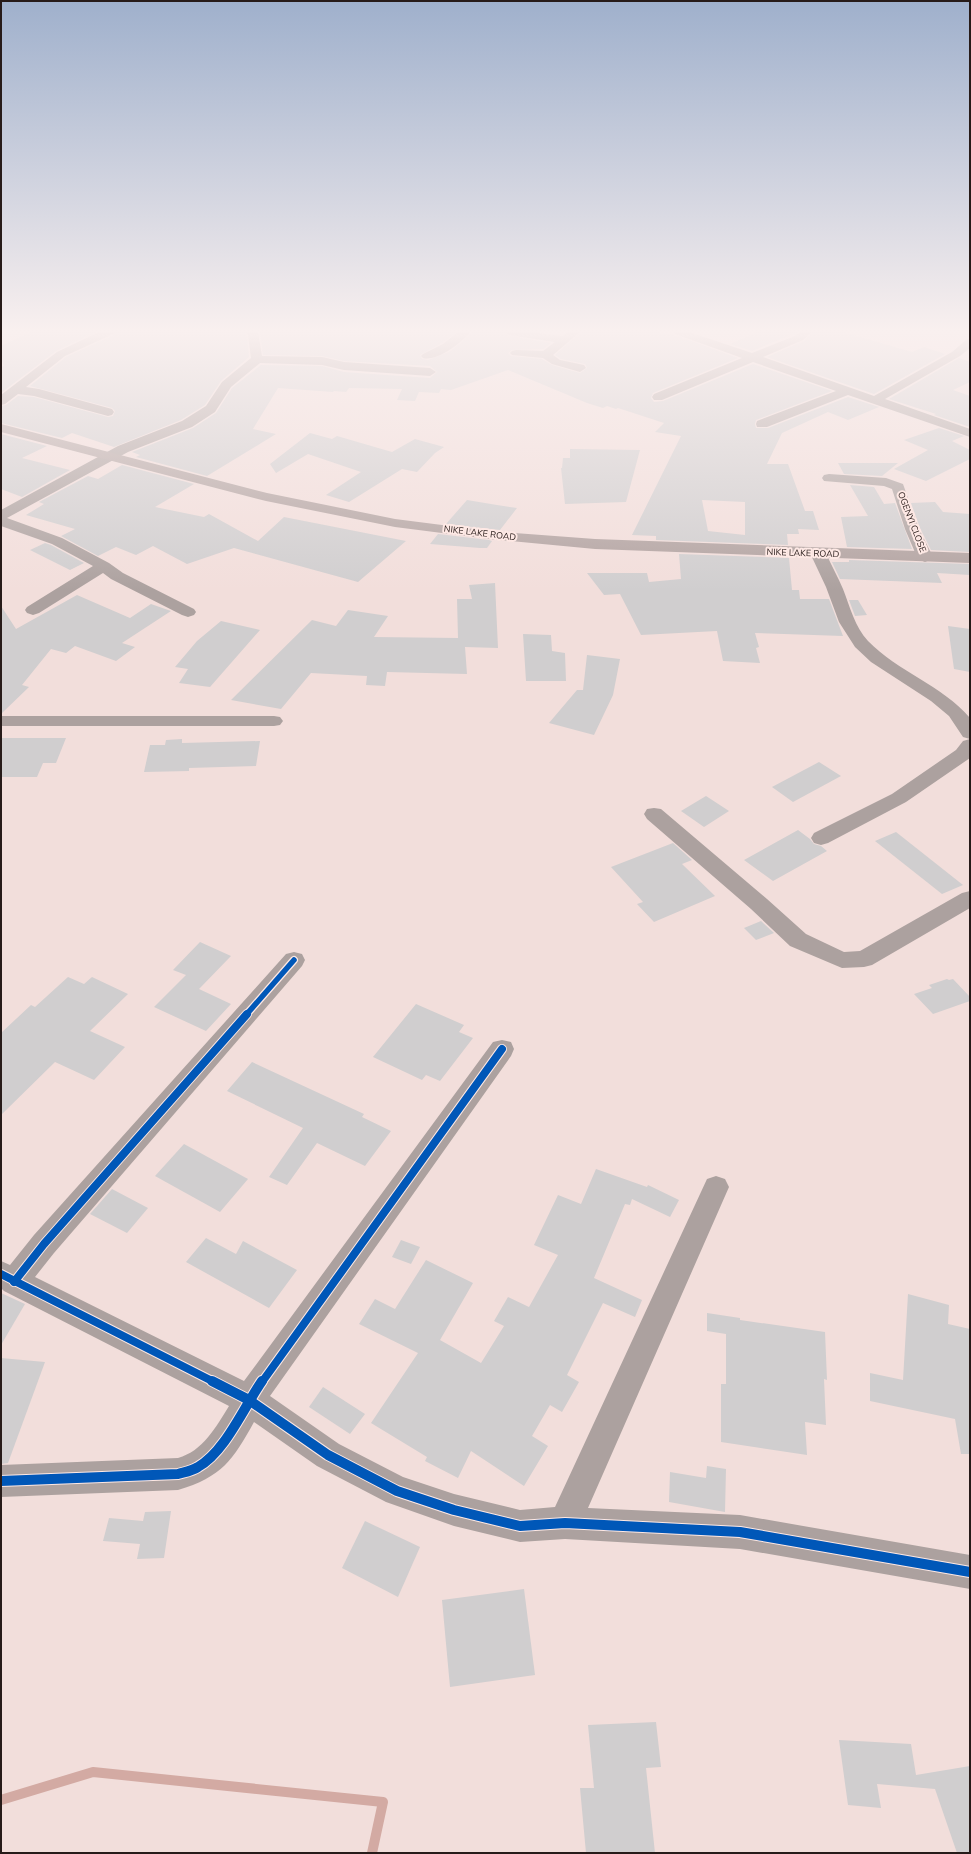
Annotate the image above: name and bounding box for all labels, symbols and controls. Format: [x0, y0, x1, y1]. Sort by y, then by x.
street label: OGENYI CLOSE [895, 490, 929, 554]
street label: NIKE LAKE ROAD [443, 523, 517, 543]
street label: NIKE LAKE ROAD [767, 546, 840, 560]

